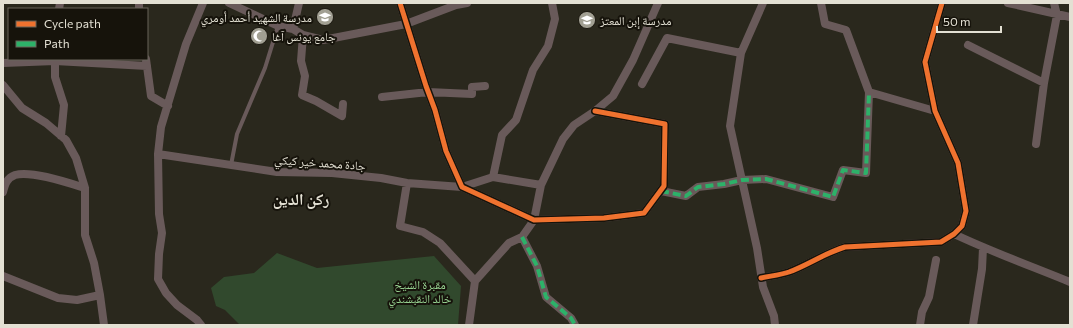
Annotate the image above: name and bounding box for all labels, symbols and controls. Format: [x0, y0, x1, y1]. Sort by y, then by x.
school or university icon: مدرسة الشهيد أحمد أومري [315, 7, 335, 27]
legend [8, 8, 148, 60]
scale bar [937, 8, 1001, 34]
place label: مدرسة الشهيد أحمد أومري [201, 10, 312, 28]
school or university icon: مدرسة إبن المعتز [577, 10, 597, 30]
place label: مدرسة إبن المعتز [599, 13, 671, 29]
text: 50 m [943, 14, 971, 28]
text: Cycle path [44, 16, 101, 30]
mosque icon: جامع يونس آغا [249, 26, 269, 46]
place label: جامع يونس آغا [272, 29, 336, 44]
text: Path [44, 36, 70, 50]
street label: جادة محمد خير كيكي [274, 152, 366, 176]
district label: ركن الدين [273, 189, 329, 209]
park label: مقبرة الشيخ خالد النقبشندي [389, 277, 452, 309]

